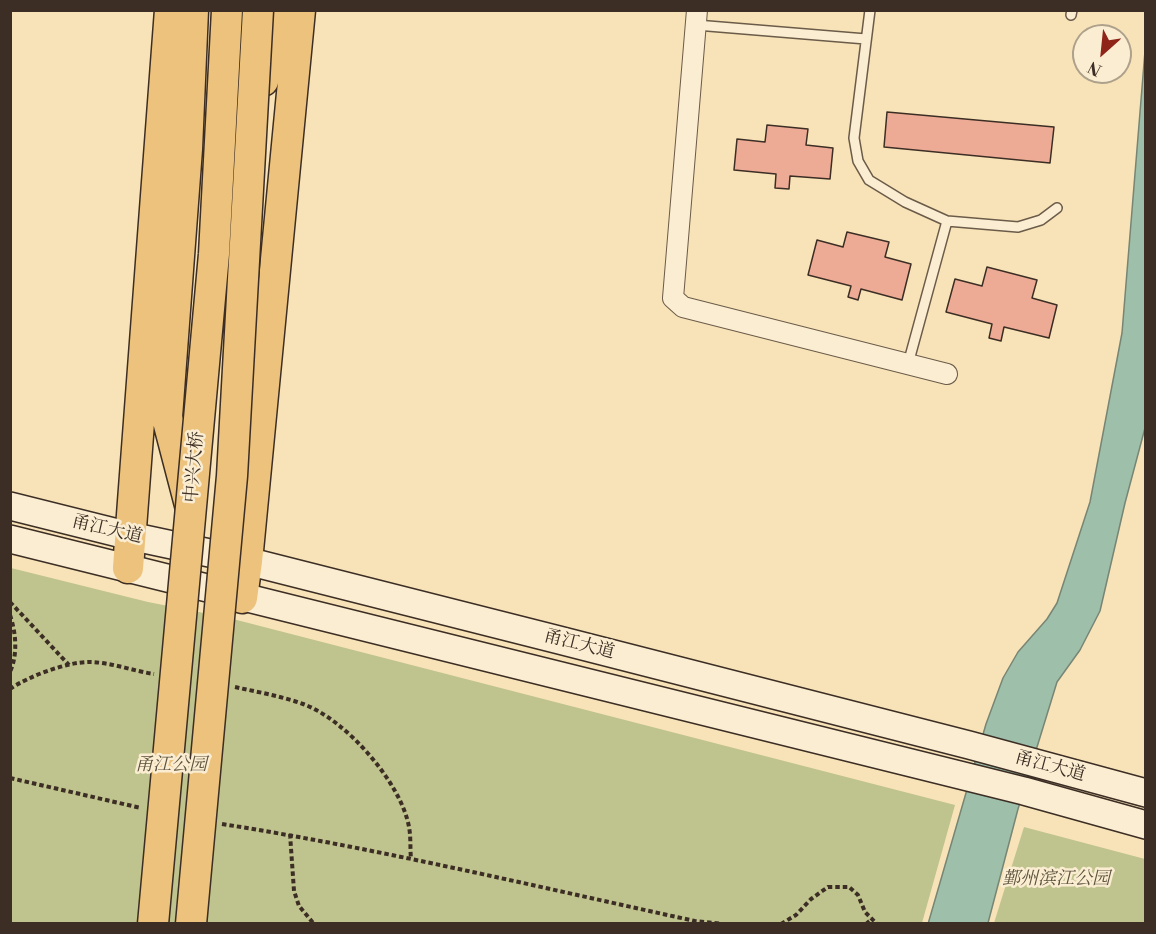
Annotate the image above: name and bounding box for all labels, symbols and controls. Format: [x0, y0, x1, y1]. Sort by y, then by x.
north arrow [1072, 24, 1132, 84]
text: N [1085, 56, 1105, 80]
street label: 中兴大桥 [181, 430, 209, 504]
street label: 甬江大道 [69, 511, 145, 549]
street label: 甬江大道 [541, 626, 617, 664]
street label: 甬江大道 [1012, 747, 1088, 787]
park label: 甬江公园 [135, 755, 207, 777]
park label: 鄞州滨江公园 [1002, 869, 1110, 891]

